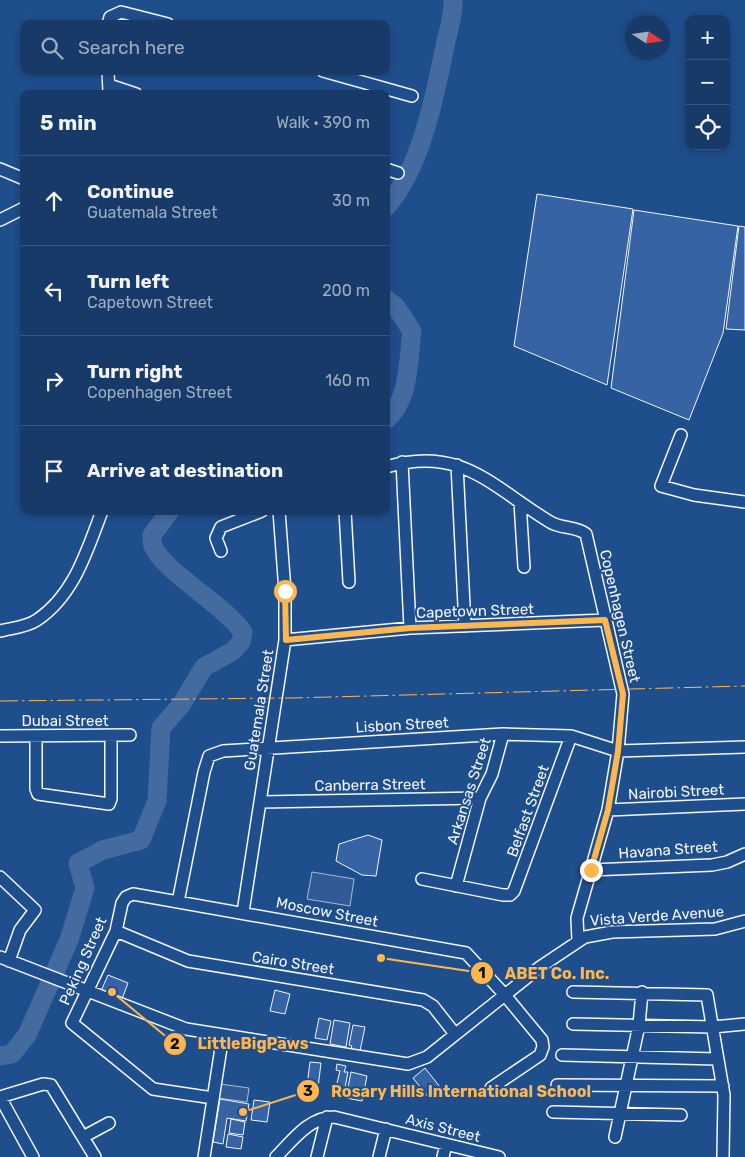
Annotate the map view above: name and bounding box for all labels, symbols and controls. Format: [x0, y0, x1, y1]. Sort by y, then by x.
north arrow [625, 15, 670, 60]
map controls [685, 15, 730, 150]
button: + [685, 15, 730, 60]
search box [20, 20, 390, 75]
icon: search [38, 34, 66, 62]
text: Search here [78, 36, 185, 59]
button: − [685, 60, 730, 105]
button: locate [685, 105, 730, 150]
text: 5 min [40, 110, 97, 135]
text: Walk · 390 m [276, 113, 370, 132]
text: Continue [87, 180, 174, 203]
icon: ahead [40, 187, 68, 215]
text: 30 m [332, 191, 370, 210]
text: Guatemala Street [87, 203, 217, 222]
text: Turn left [87, 270, 169, 293]
icon: left [40, 277, 68, 305]
text: 200 m [322, 281, 370, 300]
text: Capetown Street [87, 293, 213, 312]
text: Turn right [87, 360, 182, 383]
icon: right [40, 367, 68, 395]
text: 160 m [325, 371, 370, 390]
text: Copenhagen Street [87, 383, 232, 402]
icon: arrive [40, 457, 68, 485]
text: Arrive at destination [87, 459, 283, 482]
street label: Copenhagen Street [596, 548, 644, 684]
route start [274, 580, 297, 603]
street label: Capetown Street [416, 600, 534, 622]
street label: Guatemala Street [241, 648, 277, 772]
street label: Dubai Street [21, 712, 109, 730]
street label: Lisbon Street [355, 714, 449, 736]
street label: Arkansas Street [443, 735, 495, 847]
street label: Belfast Street [503, 762, 553, 859]
street label: Canberra Street [314, 775, 426, 795]
street label: Nairobi Street [628, 780, 725, 804]
street label: Havana Street [618, 838, 718, 862]
route end [580, 859, 603, 882]
street label: Moscow Street [274, 893, 380, 931]
street label: Vista Verde Avenue [589, 902, 725, 930]
street label: Peking Street [56, 914, 110, 1008]
street label: Cairo Street [251, 948, 336, 978]
callout: ABET Co. Inc. [469, 958, 619, 989]
text: 1 [478, 964, 486, 982]
text: ABET Co. Inc. [505, 964, 609, 983]
callout: LittleBigPaws [162, 1028, 318, 1059]
text: LittleBigPaws [197, 1034, 309, 1053]
text: 2 [170, 1035, 180, 1053]
callout: Rosary Hills International School [296, 1076, 601, 1107]
text: 3 [303, 1082, 313, 1100]
text: Rosary Hills International School [331, 1082, 591, 1101]
street label: Axis Street [404, 1110, 482, 1146]

